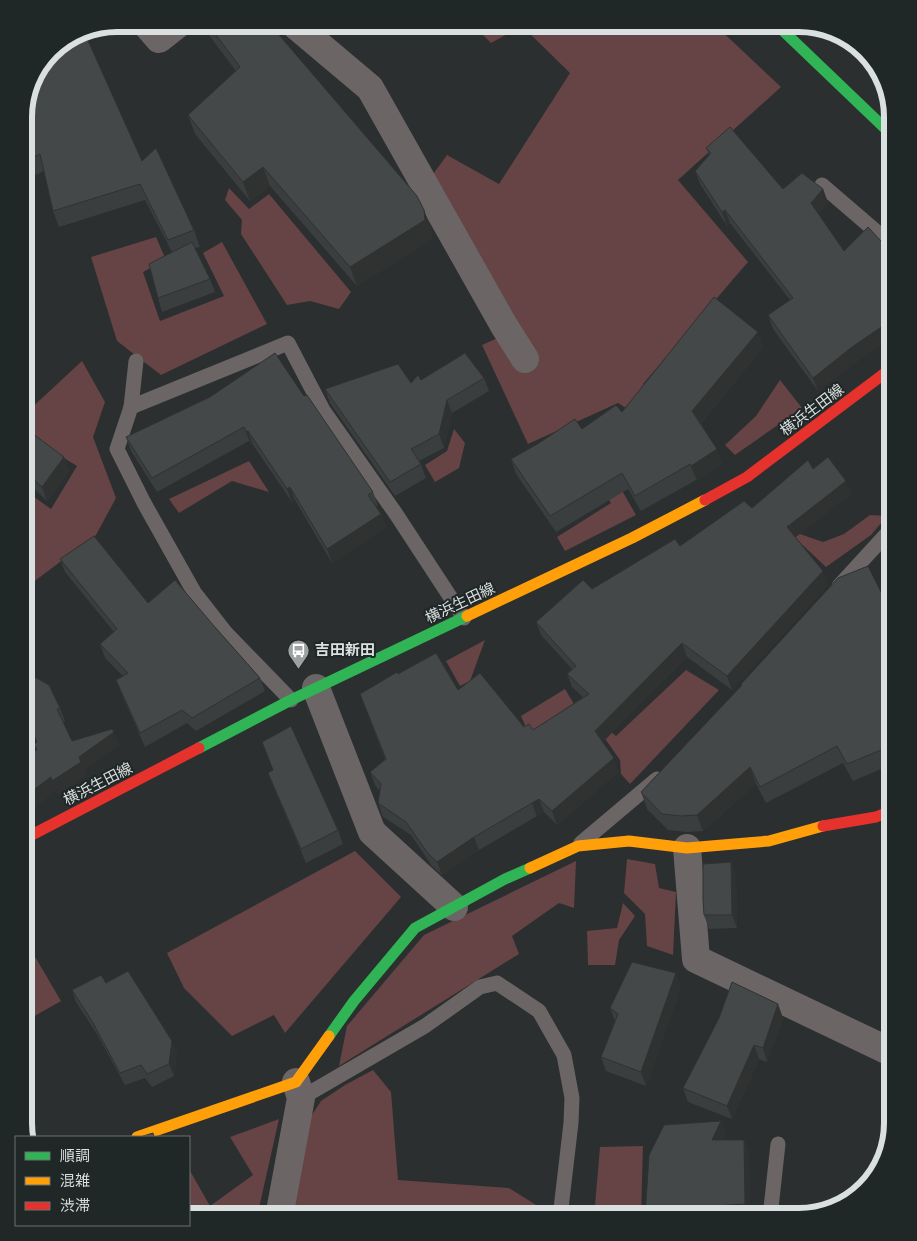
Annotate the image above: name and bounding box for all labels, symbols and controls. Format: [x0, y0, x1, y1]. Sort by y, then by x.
street label: 横浜生田線 [777, 380, 847, 440]
street label: 横浜生田線 [422, 579, 498, 627]
bus stop icon: 吉田新田 [287, 638, 311, 669]
place label: 吉田新田 [315, 641, 375, 659]
street label: 横浜生田線 [60, 759, 136, 809]
legend [15, 1136, 190, 1226]
text: 順調 [60, 1147, 90, 1165]
text: 混雑 [60, 1172, 90, 1190]
text: 渋滞 [60, 1197, 90, 1215]

